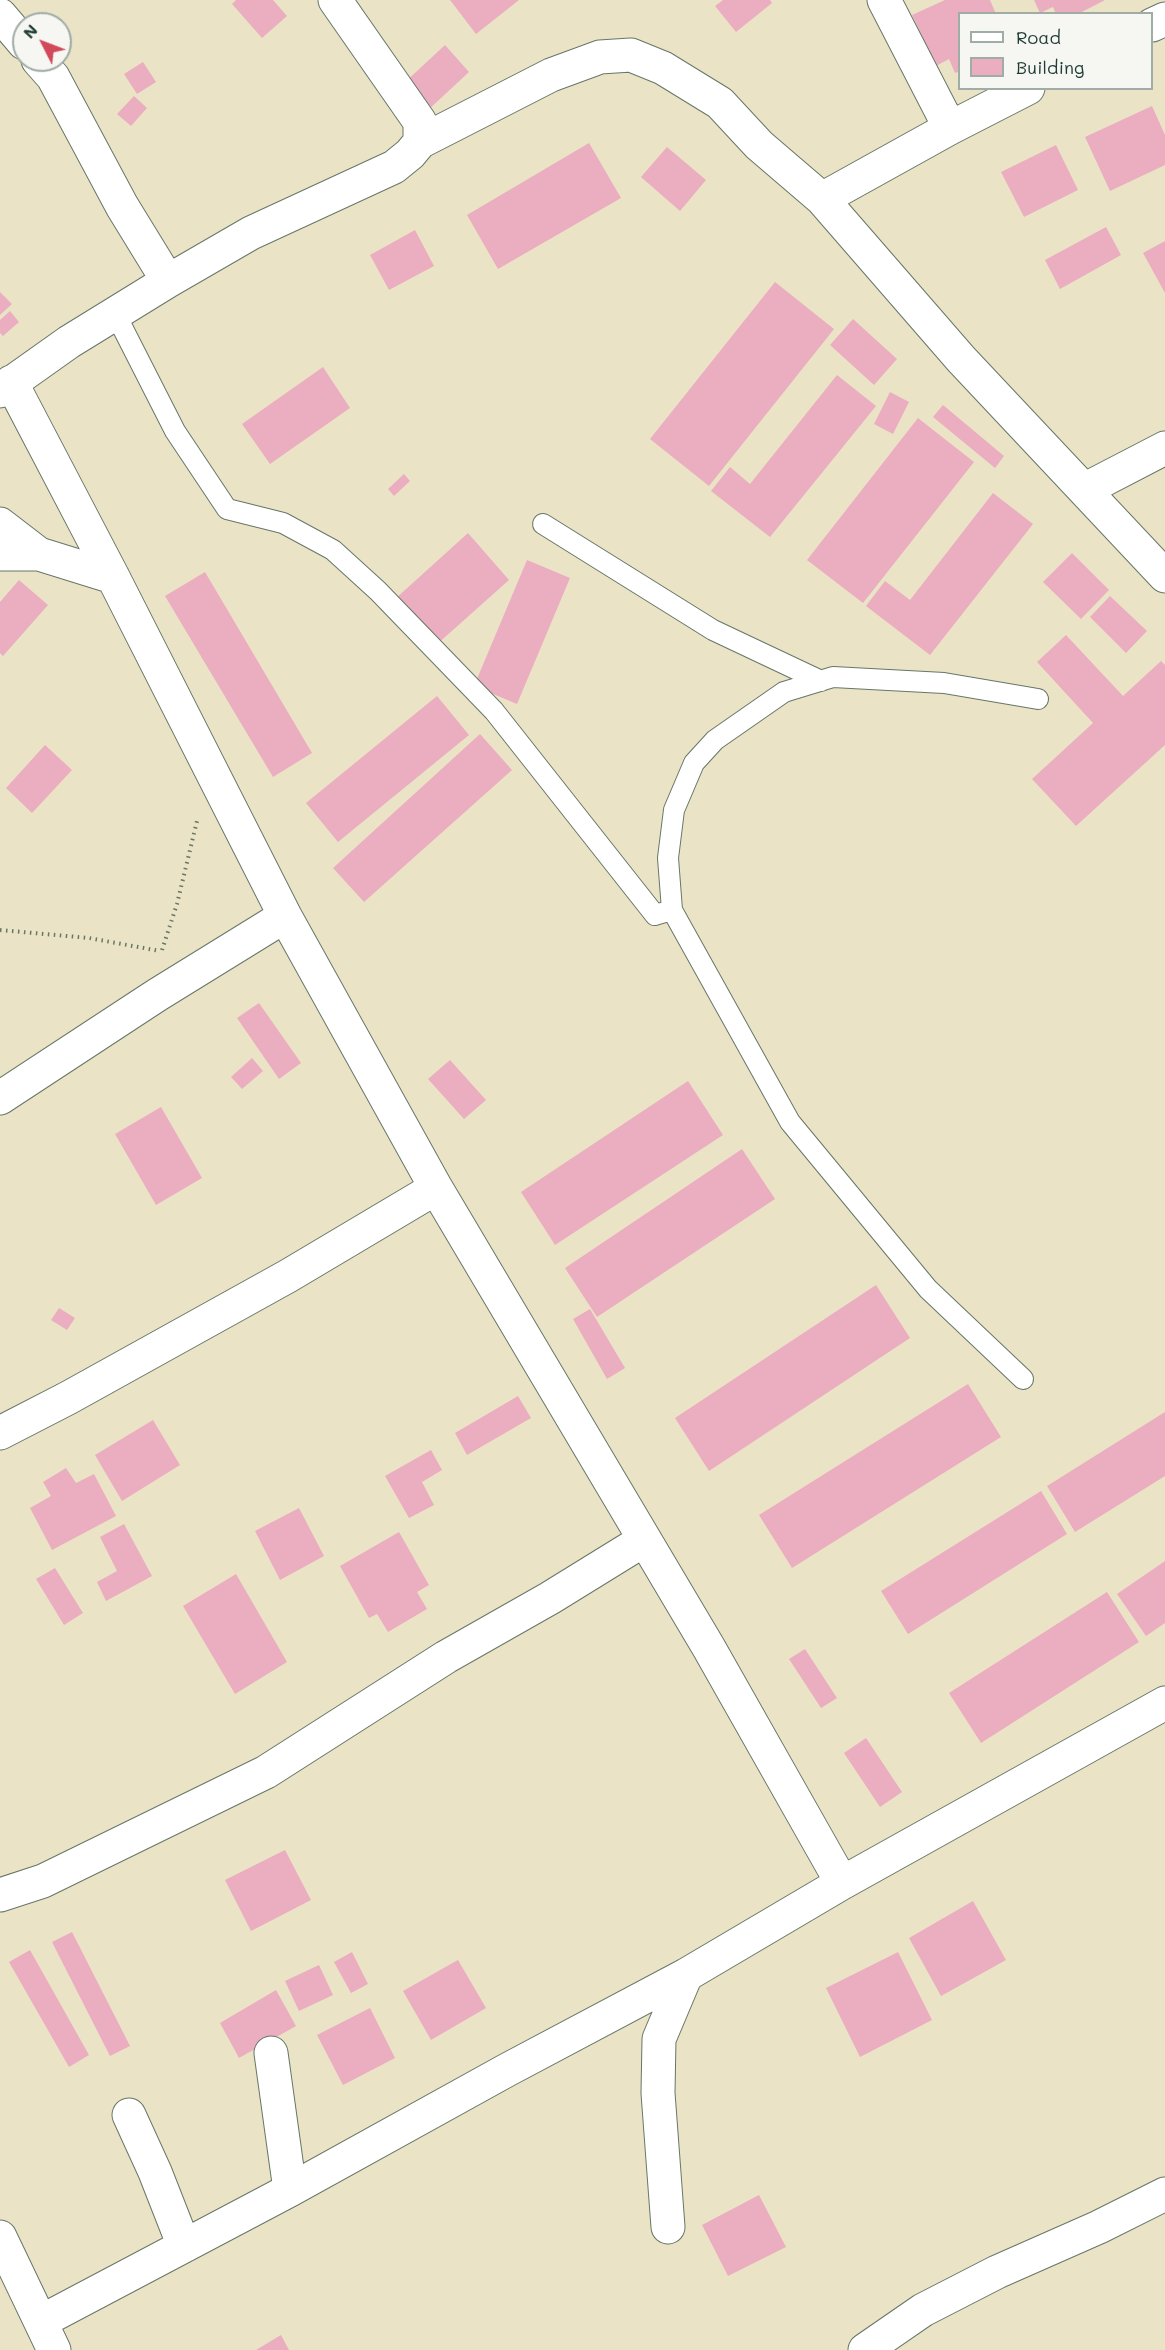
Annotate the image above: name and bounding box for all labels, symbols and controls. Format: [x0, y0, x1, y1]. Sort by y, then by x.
north arrow [12, 12, 72, 72]
legend [958, 12, 1153, 90]
text: N [18, 19, 42, 43]
text: Road [1016, 25, 1061, 49]
text: Building [1016, 55, 1084, 79]

